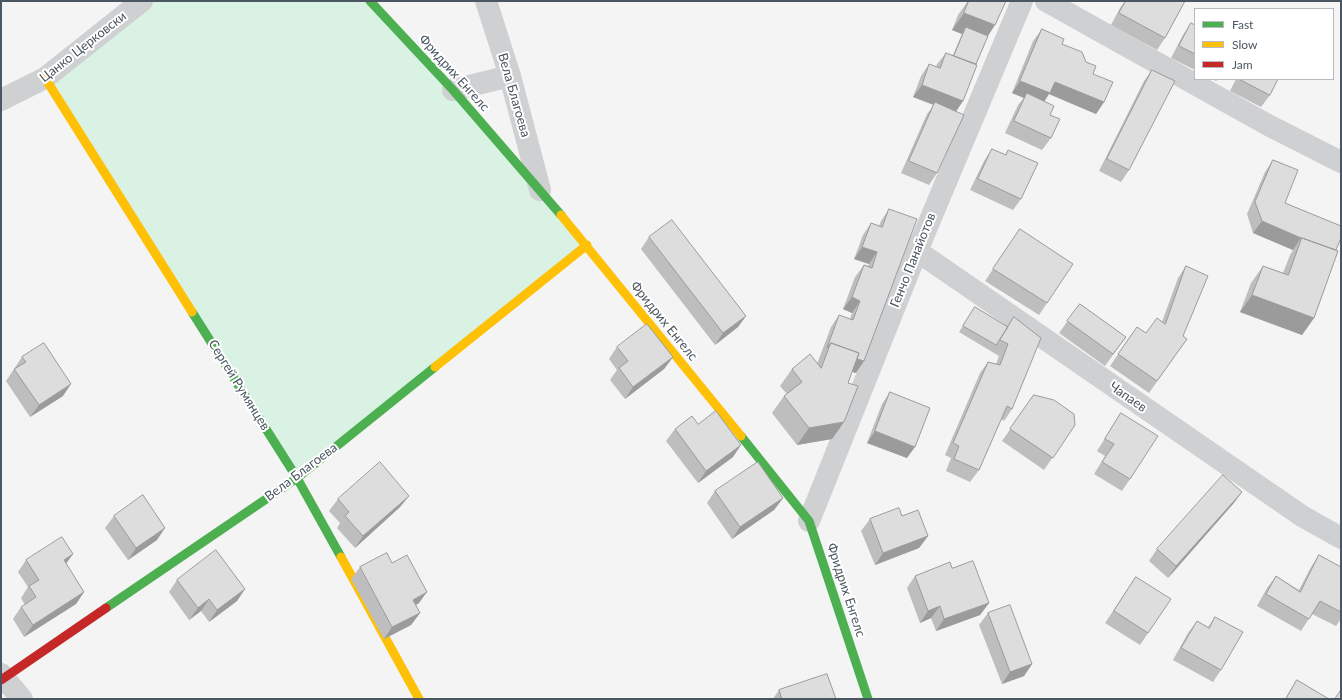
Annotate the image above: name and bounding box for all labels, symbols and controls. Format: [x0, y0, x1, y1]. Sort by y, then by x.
street label: Цанко Церковски [37, 8, 129, 86]
legend [1194, 8, 1334, 80]
text: Fast [1232, 17, 1253, 32]
street label: Фридрих Енгелс [415, 31, 493, 115]
text: Slow [1232, 37, 1257, 52]
street label: Вела Благоева [495, 51, 533, 139]
text: Jam [1232, 57, 1253, 72]
street label: Генчо Панайотов [887, 210, 939, 310]
street label: Фридрих Енгелс [627, 278, 701, 364]
street label: Сергей Румянцев [205, 337, 273, 433]
street label: Чапаев [1106, 379, 1150, 415]
street label: Вела Благоева [262, 440, 340, 504]
street label: Фридрих Енгелс [823, 541, 869, 639]

